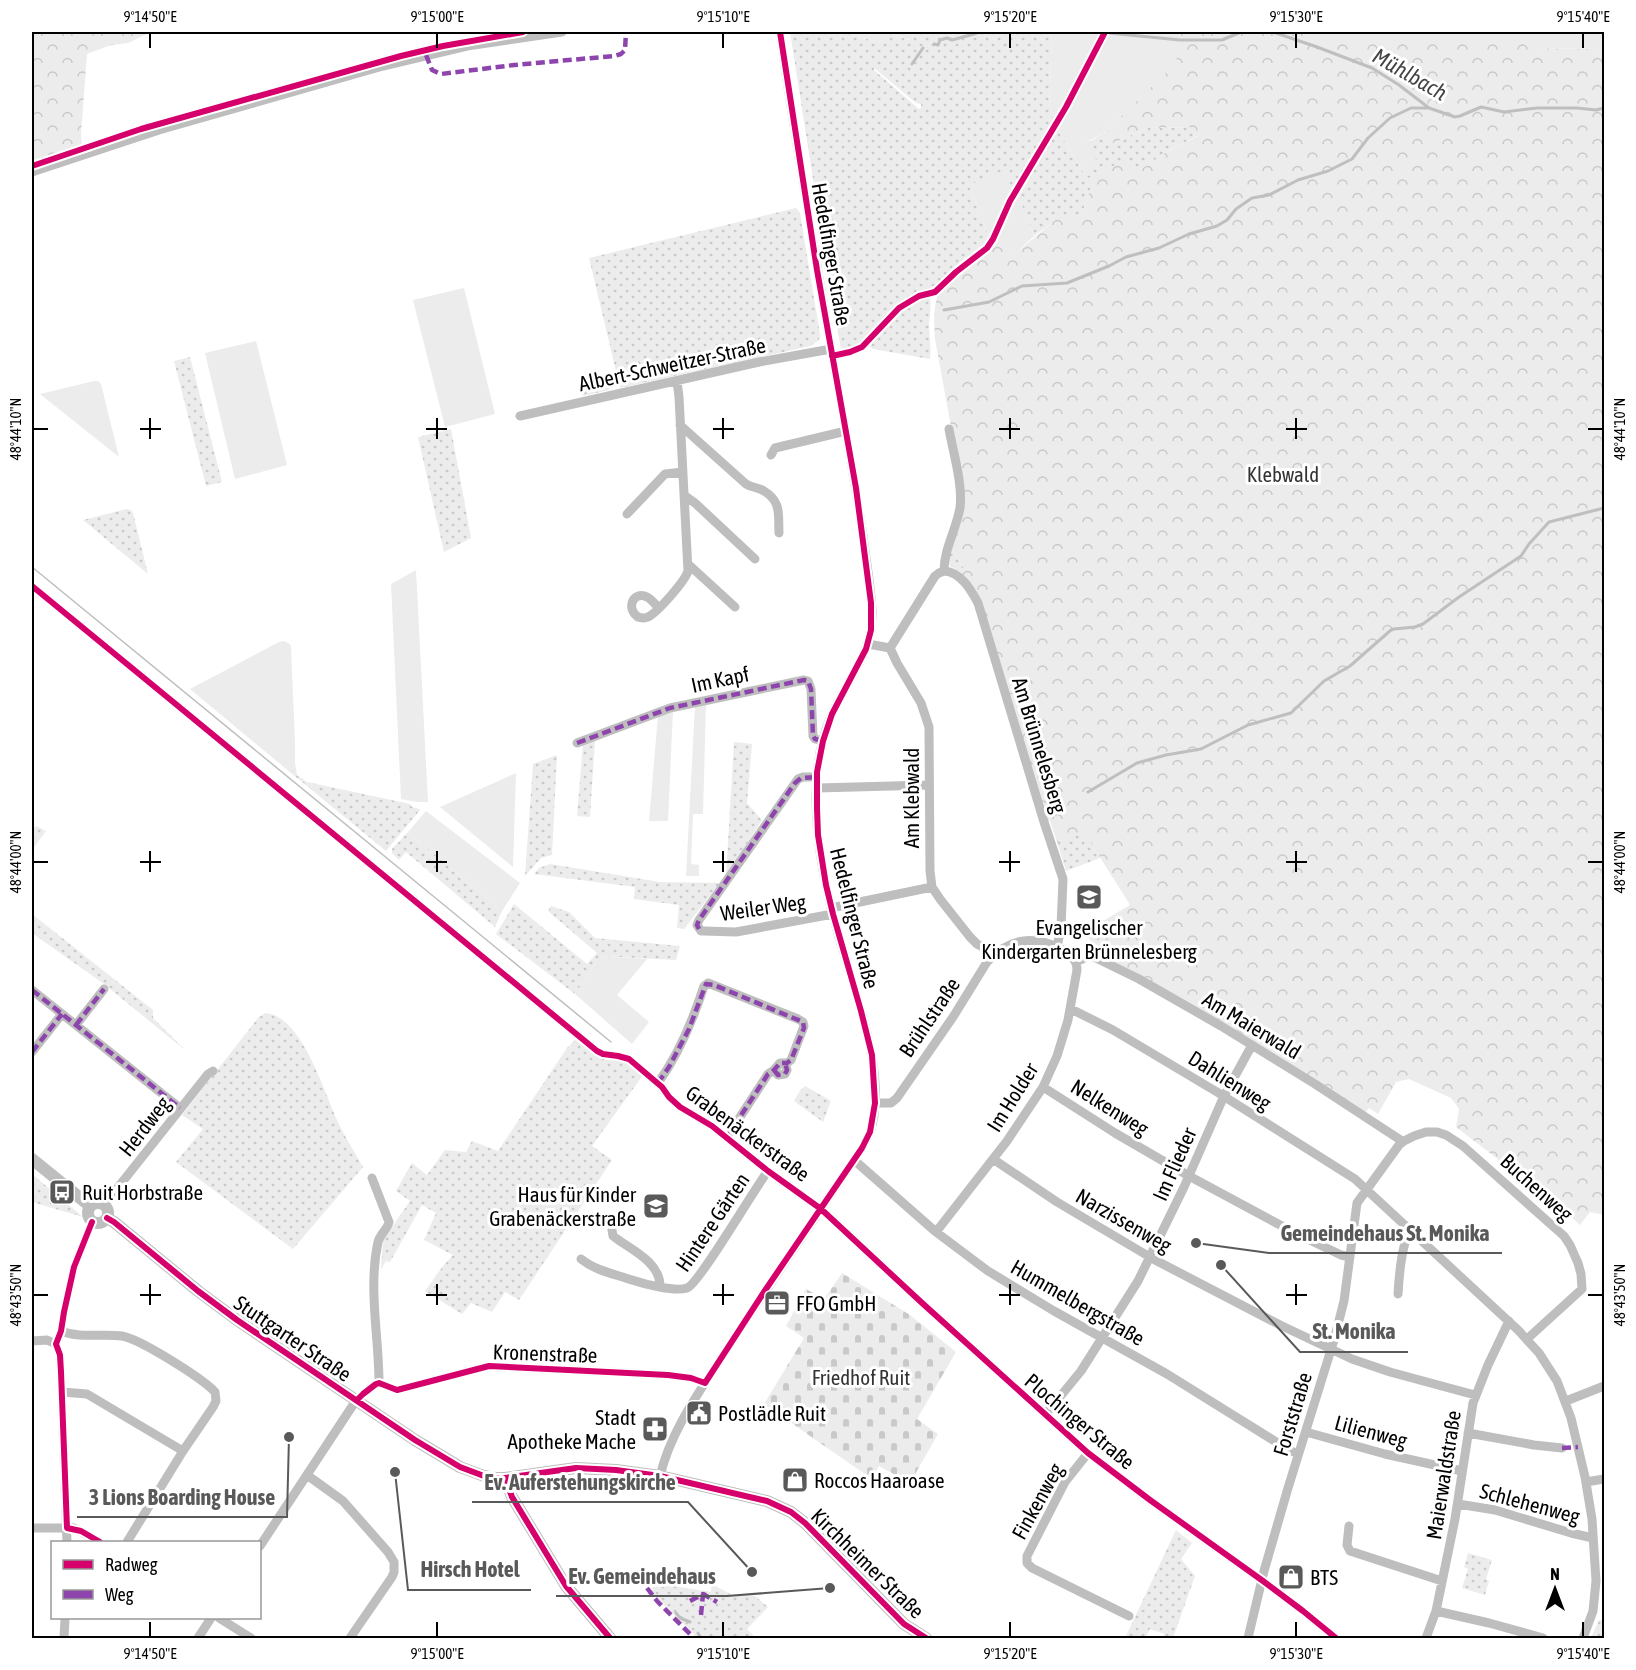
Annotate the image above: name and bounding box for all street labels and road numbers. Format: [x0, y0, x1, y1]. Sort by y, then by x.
street label: Hedelfinger Straße [808, 181, 856, 327]
street label: Albert-Schweitzer-Straße [576, 332, 768, 396]
street label: Im Kapf [689, 661, 751, 697]
street label: Am Brünnelesberg [1008, 674, 1072, 816]
street label: Am Klebwald [899, 748, 923, 848]
street label: Hedelfinger Straße [826, 845, 884, 991]
street label: Weiler Weg [719, 889, 807, 925]
street label: Brühlstraße [894, 973, 964, 1061]
street label: Am Maierwald [1199, 986, 1305, 1064]
street label: Dahlienweg [1184, 1045, 1276, 1115]
street label: Im Holder [982, 1058, 1043, 1136]
street label: Nelkenweg [1067, 1074, 1153, 1140]
street label: Grabenäckerstraße [682, 1080, 814, 1186]
street label: Herdweg [113, 1092, 175, 1160]
street label: Im Flieder [1147, 1123, 1201, 1204]
street label: Buchenweg [1496, 1148, 1578, 1226]
street label: Hintere Gärten [670, 1168, 754, 1276]
street label: Narzissenweg [1072, 1183, 1176, 1257]
street label: Hummelbergstraße [1007, 1254, 1149, 1350]
street label: Stuttgarter Straße [230, 1290, 356, 1386]
street label: Kronenstraße [492, 1339, 598, 1367]
street label: Plochinger Straße [1020, 1368, 1140, 1474]
street label: Forststraße [1268, 1369, 1316, 1459]
street label: Maierwaldstraße [1421, 1409, 1465, 1541]
street label: Lilienweg [1332, 1410, 1410, 1452]
street label: Finkenweg [1006, 1459, 1068, 1543]
street label: Schlehenweg [1477, 1478, 1583, 1528]
street label: Kirchheimer Straße [807, 1503, 929, 1623]

